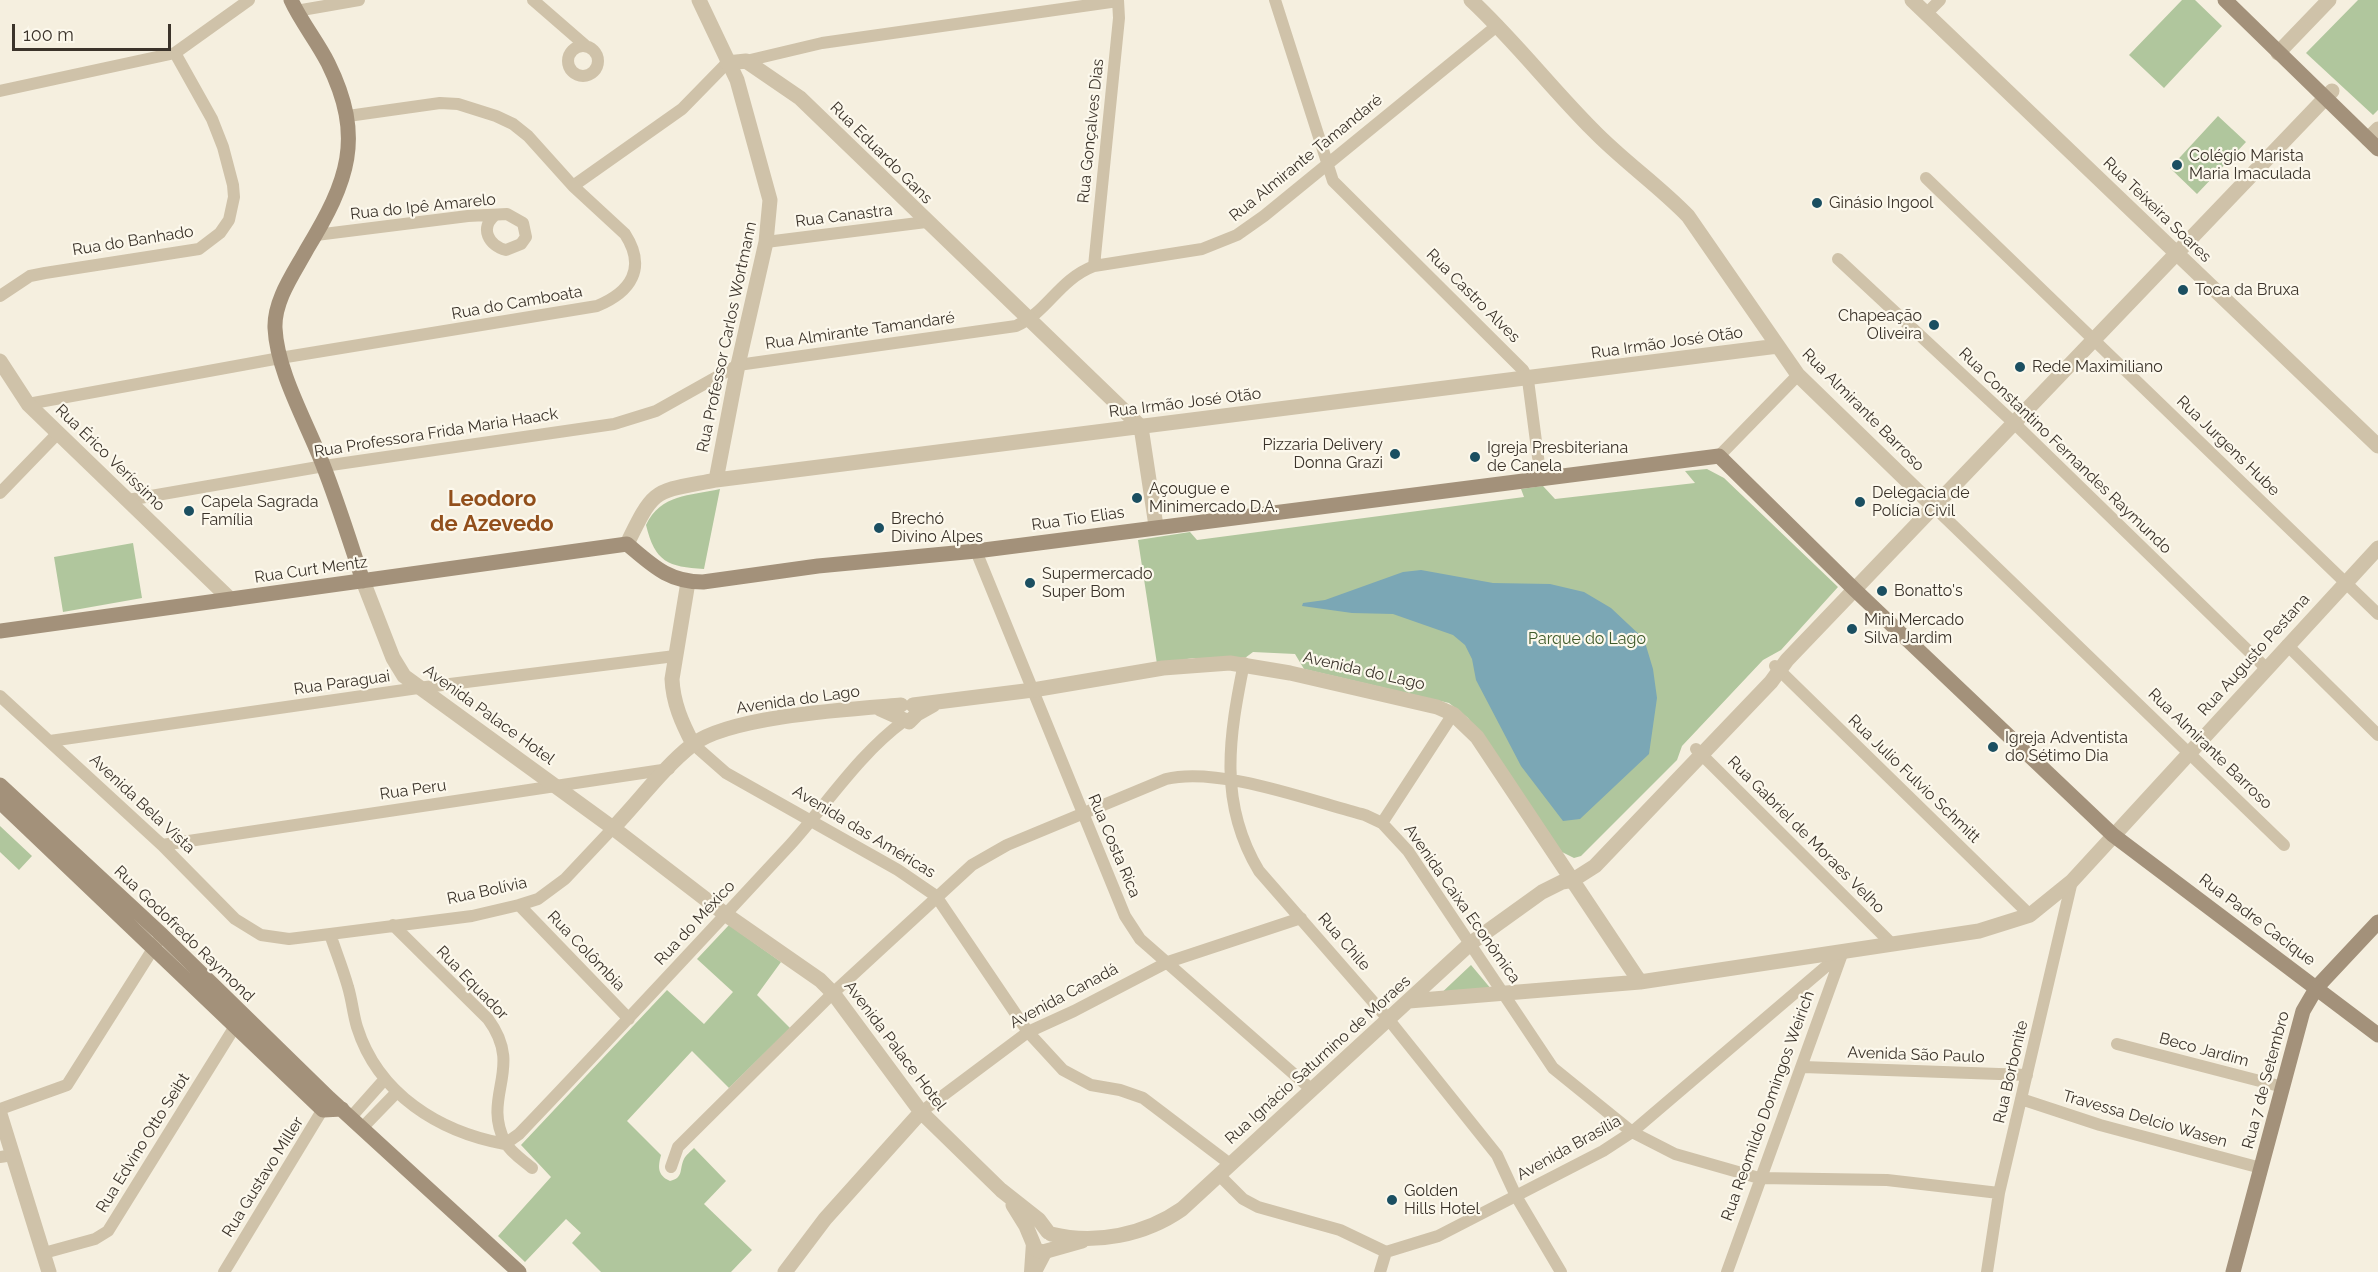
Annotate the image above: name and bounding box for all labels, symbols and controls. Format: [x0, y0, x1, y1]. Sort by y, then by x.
scale bar [15, 12, 174, 50]
text: 100 m [23, 24, 74, 45]
street label: Rua Gonçalves Dias [1074, 58, 1108, 204]
street label: Rua Almirante Tamandaré [1226, 90, 1386, 226]
street label: Rua Eduardo Gans [826, 98, 936, 208]
place label: Colégio Marista Maria Imaculada [2189, 146, 2311, 184]
street label: Rua Teixeira Soares [2099, 153, 2215, 267]
marker: Colégio Marista Maria Imaculada [2170, 158, 2184, 172]
street label: Rua do Ipê Amarelo [349, 190, 497, 224]
place label: Ginásio Ingool [1829, 193, 1933, 213]
marker: Ginásio Ingool [1810, 196, 1824, 210]
street label: Rua Canastra [794, 201, 894, 231]
street label: Rua Professor Carlos Wortmann [693, 220, 761, 454]
street label: Rua do Banhado [71, 222, 195, 260]
street label: Rua Castro Alves [1422, 245, 1524, 347]
place label: Toca da Bruxa [2195, 280, 2299, 300]
street label: Rua do Camboata [450, 282, 584, 324]
marker: Toca da Bruxa [2176, 283, 2190, 297]
place label: Chapeação Oliveira [1838, 306, 1922, 344]
street label: Rua Almirante Tamandaré [764, 308, 956, 354]
marker: Chapeação Oliveira [1927, 318, 1941, 332]
street label: Rua Irmão José Otão [1590, 323, 1744, 363]
street label: Rua Constantino Fernandes Raymundo [1955, 344, 2175, 558]
street label: Rua Almirante Barroso [1798, 345, 1928, 475]
place label: Rede Maximiliano [2032, 357, 2163, 377]
marker: Rede Maximiliano [2013, 360, 2027, 374]
street label: Rua Irmão José Otão [1108, 384, 1262, 422]
street label: Rua Jurgens Hube [2172, 392, 2284, 500]
street label: Rua Érico Veríssimo [51, 401, 169, 515]
street label: Rua Professora Frida Maria Haack [313, 404, 559, 462]
place label: Pizzaria Delivery Donna Grazi [1263, 435, 1383, 473]
place label: Igreja Presbiteriana de Canela [1487, 438, 1628, 476]
marker: Pizzaria Delivery Donna Grazi [1388, 447, 1402, 461]
marker: Igreja Presbiteriana de Canela [1468, 450, 1482, 464]
place label: Açougue e Minimercado D.A. [1149, 479, 1278, 517]
place label: Delegacia de Polícia Civil [1872, 483, 1970, 521]
district label: Leodoro de Azevedo [430, 486, 554, 538]
marker: Açougue e Minimercado D.A. [1130, 491, 1144, 505]
place label: Capela Sagrada Família [201, 492, 318, 530]
marker: Delegacia de Polícia Civil [1853, 495, 1867, 509]
street label: Rua Tio Elias [1030, 503, 1126, 535]
marker: Capela Sagrada Família [182, 504, 196, 518]
place label: Brechó Divino Alpes [891, 509, 983, 547]
marker: Brechó Divino Alpes [872, 521, 886, 535]
street label: Rua Curt Mentz [253, 553, 369, 587]
place label: Supermercado Super Bom [1042, 564, 1153, 602]
marker: Supermercado Super Bom [1023, 576, 1037, 590]
place label: Bonatto's [1894, 581, 1963, 601]
marker: Bonatto's [1875, 584, 1889, 598]
street label: Rua Augusto Pestana [2194, 590, 2314, 720]
place label: Mini Mercado Silva Jardim [1864, 610, 1964, 648]
marker: Mini Mercado Silva Jardim [1845, 622, 1859, 636]
park label: Parque do Lago [1528, 629, 1646, 649]
street label: Avenida do Lago [1301, 648, 1427, 694]
street label: Avenida Palace Hotel [420, 661, 558, 769]
street label: Rua Paraguai [293, 667, 391, 699]
street label: Avenida do Lago [735, 682, 861, 718]
street label: Rua Almirante Barroso [2144, 685, 2276, 813]
street label: Rua Julio Fulvio Schmitt [1844, 711, 1984, 847]
place label: Igreja Adventista do Sétimo Dia [2005, 728, 2128, 766]
marker: Igreja Adventista do Sétimo Dia [1986, 740, 2000, 754]
street label: Avenida Bela Vista [85, 750, 199, 858]
street label: Rua Gabriel de Moraes Velho [1723, 752, 1889, 918]
street label: Rua Peru [379, 776, 447, 804]
street label: Avenida das Américas [789, 782, 939, 882]
street label: Rua Costa Rica [1084, 791, 1144, 901]
street label: Avenida Caixa Econômica [1400, 821, 1524, 987]
street label: Rua Godofredo Raymond [110, 862, 258, 1006]
street label: Rua Padre Cacique [2195, 870, 2319, 970]
street label: Rua Bolívia [445, 873, 529, 909]
street label: Rua do México [651, 877, 739, 969]
street label: Rua Colômbia [543, 907, 629, 995]
street label: Rua Chile [1314, 909, 1374, 975]
street label: Rua Equador [432, 942, 512, 1024]
street label: Avenida Canadá [1007, 959, 1121, 1033]
street label: Rua Ignácio Saturnino de Moraes [1221, 972, 1415, 1148]
street label: Avenida Palace Hotel [840, 977, 950, 1115]
street label: Rua Reomildo Domingos Weirich [1717, 988, 1819, 1224]
street label: Rua 7 de Setembro [2238, 1009, 2294, 1151]
street label: Rua Borbonite [1990, 1019, 2032, 1125]
street label: Beco Jardim [2157, 1029, 2251, 1071]
street label: Avenida São Paulo [1847, 1043, 1985, 1067]
street label: Rua Edvino Otto Seibt [92, 1070, 194, 1216]
street label: Travessa Delcio Wasen [2060, 1086, 2230, 1152]
street label: Avenida Brasília [1514, 1111, 1624, 1185]
street label: Rua Gustavo Miller [218, 1113, 308, 1241]
place label: Golden Hills Hotel [1404, 1181, 1480, 1219]
marker: Golden Hills Hotel [1385, 1193, 1399, 1207]

